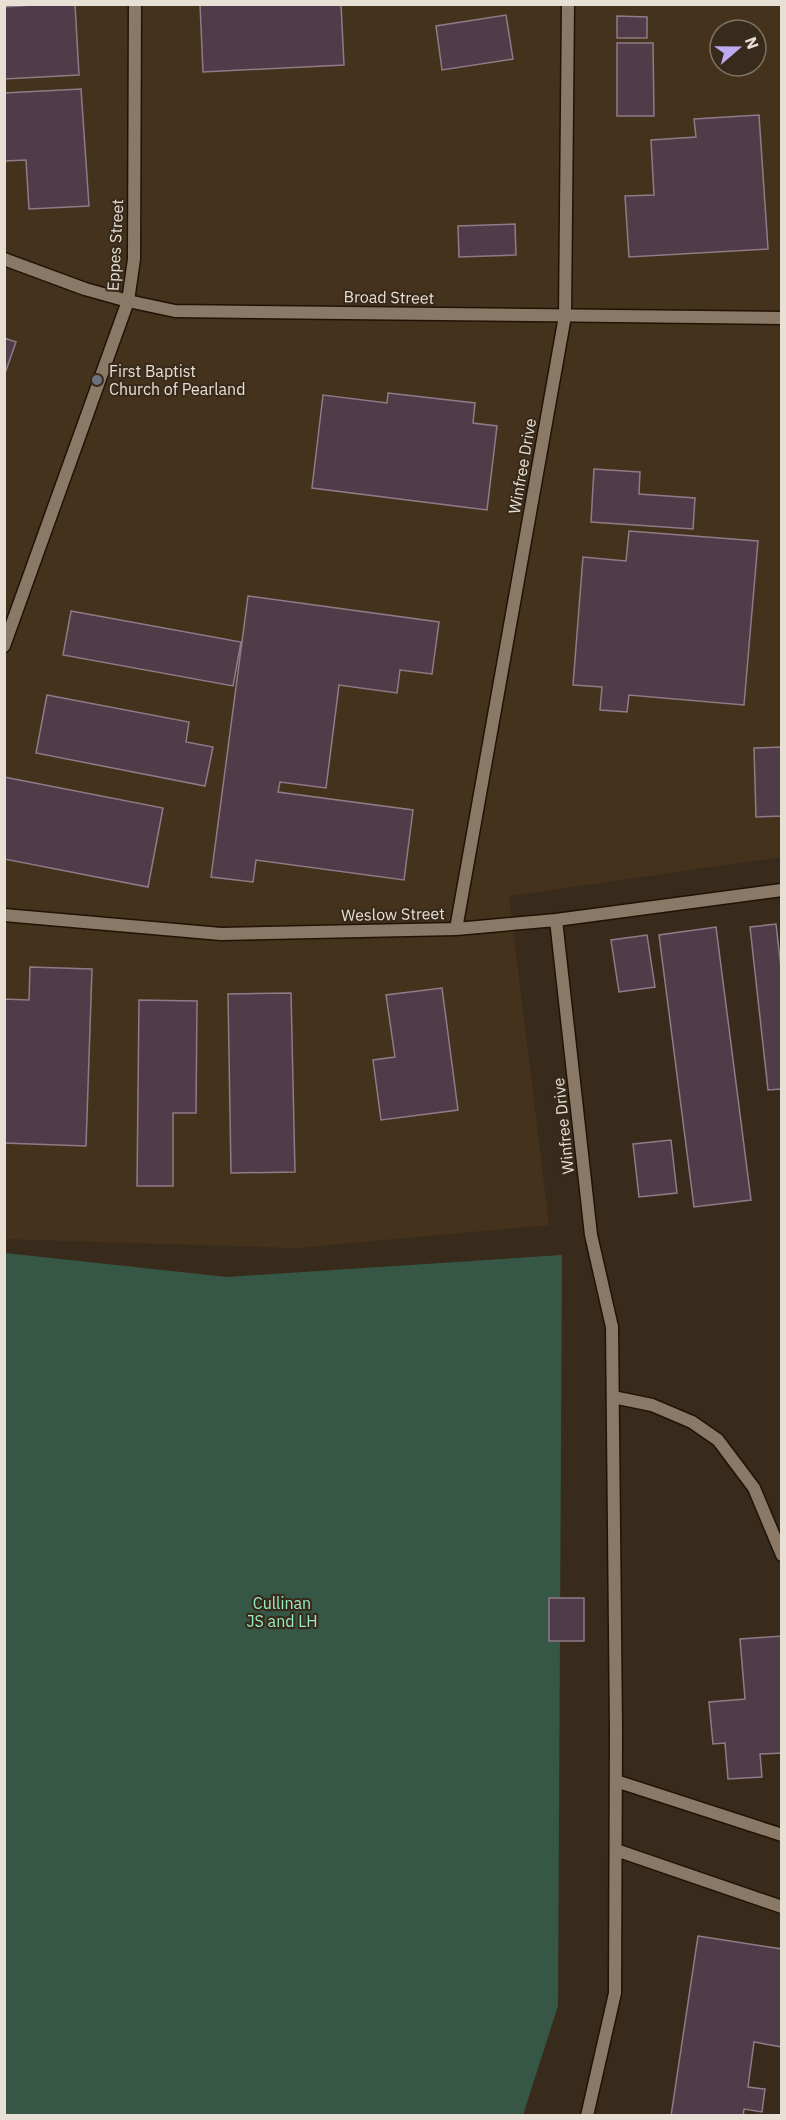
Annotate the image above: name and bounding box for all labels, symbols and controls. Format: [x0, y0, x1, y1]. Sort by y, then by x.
north arrow [708, 18, 768, 78]
text: N [741, 34, 763, 52]
street label: Eppes Street [103, 198, 127, 292]
street label: Broad Street [343, 286, 435, 308]
place label: First Baptist Church of Pearland [109, 361, 245, 399]
marker: First Baptist Church of Pearland [90, 373, 104, 387]
street label: Winfree Drive [504, 416, 540, 515]
street label: Weslow Street [341, 903, 445, 925]
street label: Winfree Drive [548, 1077, 578, 1175]
park label: Cullinan JS and LH [246, 1593, 318, 1631]

